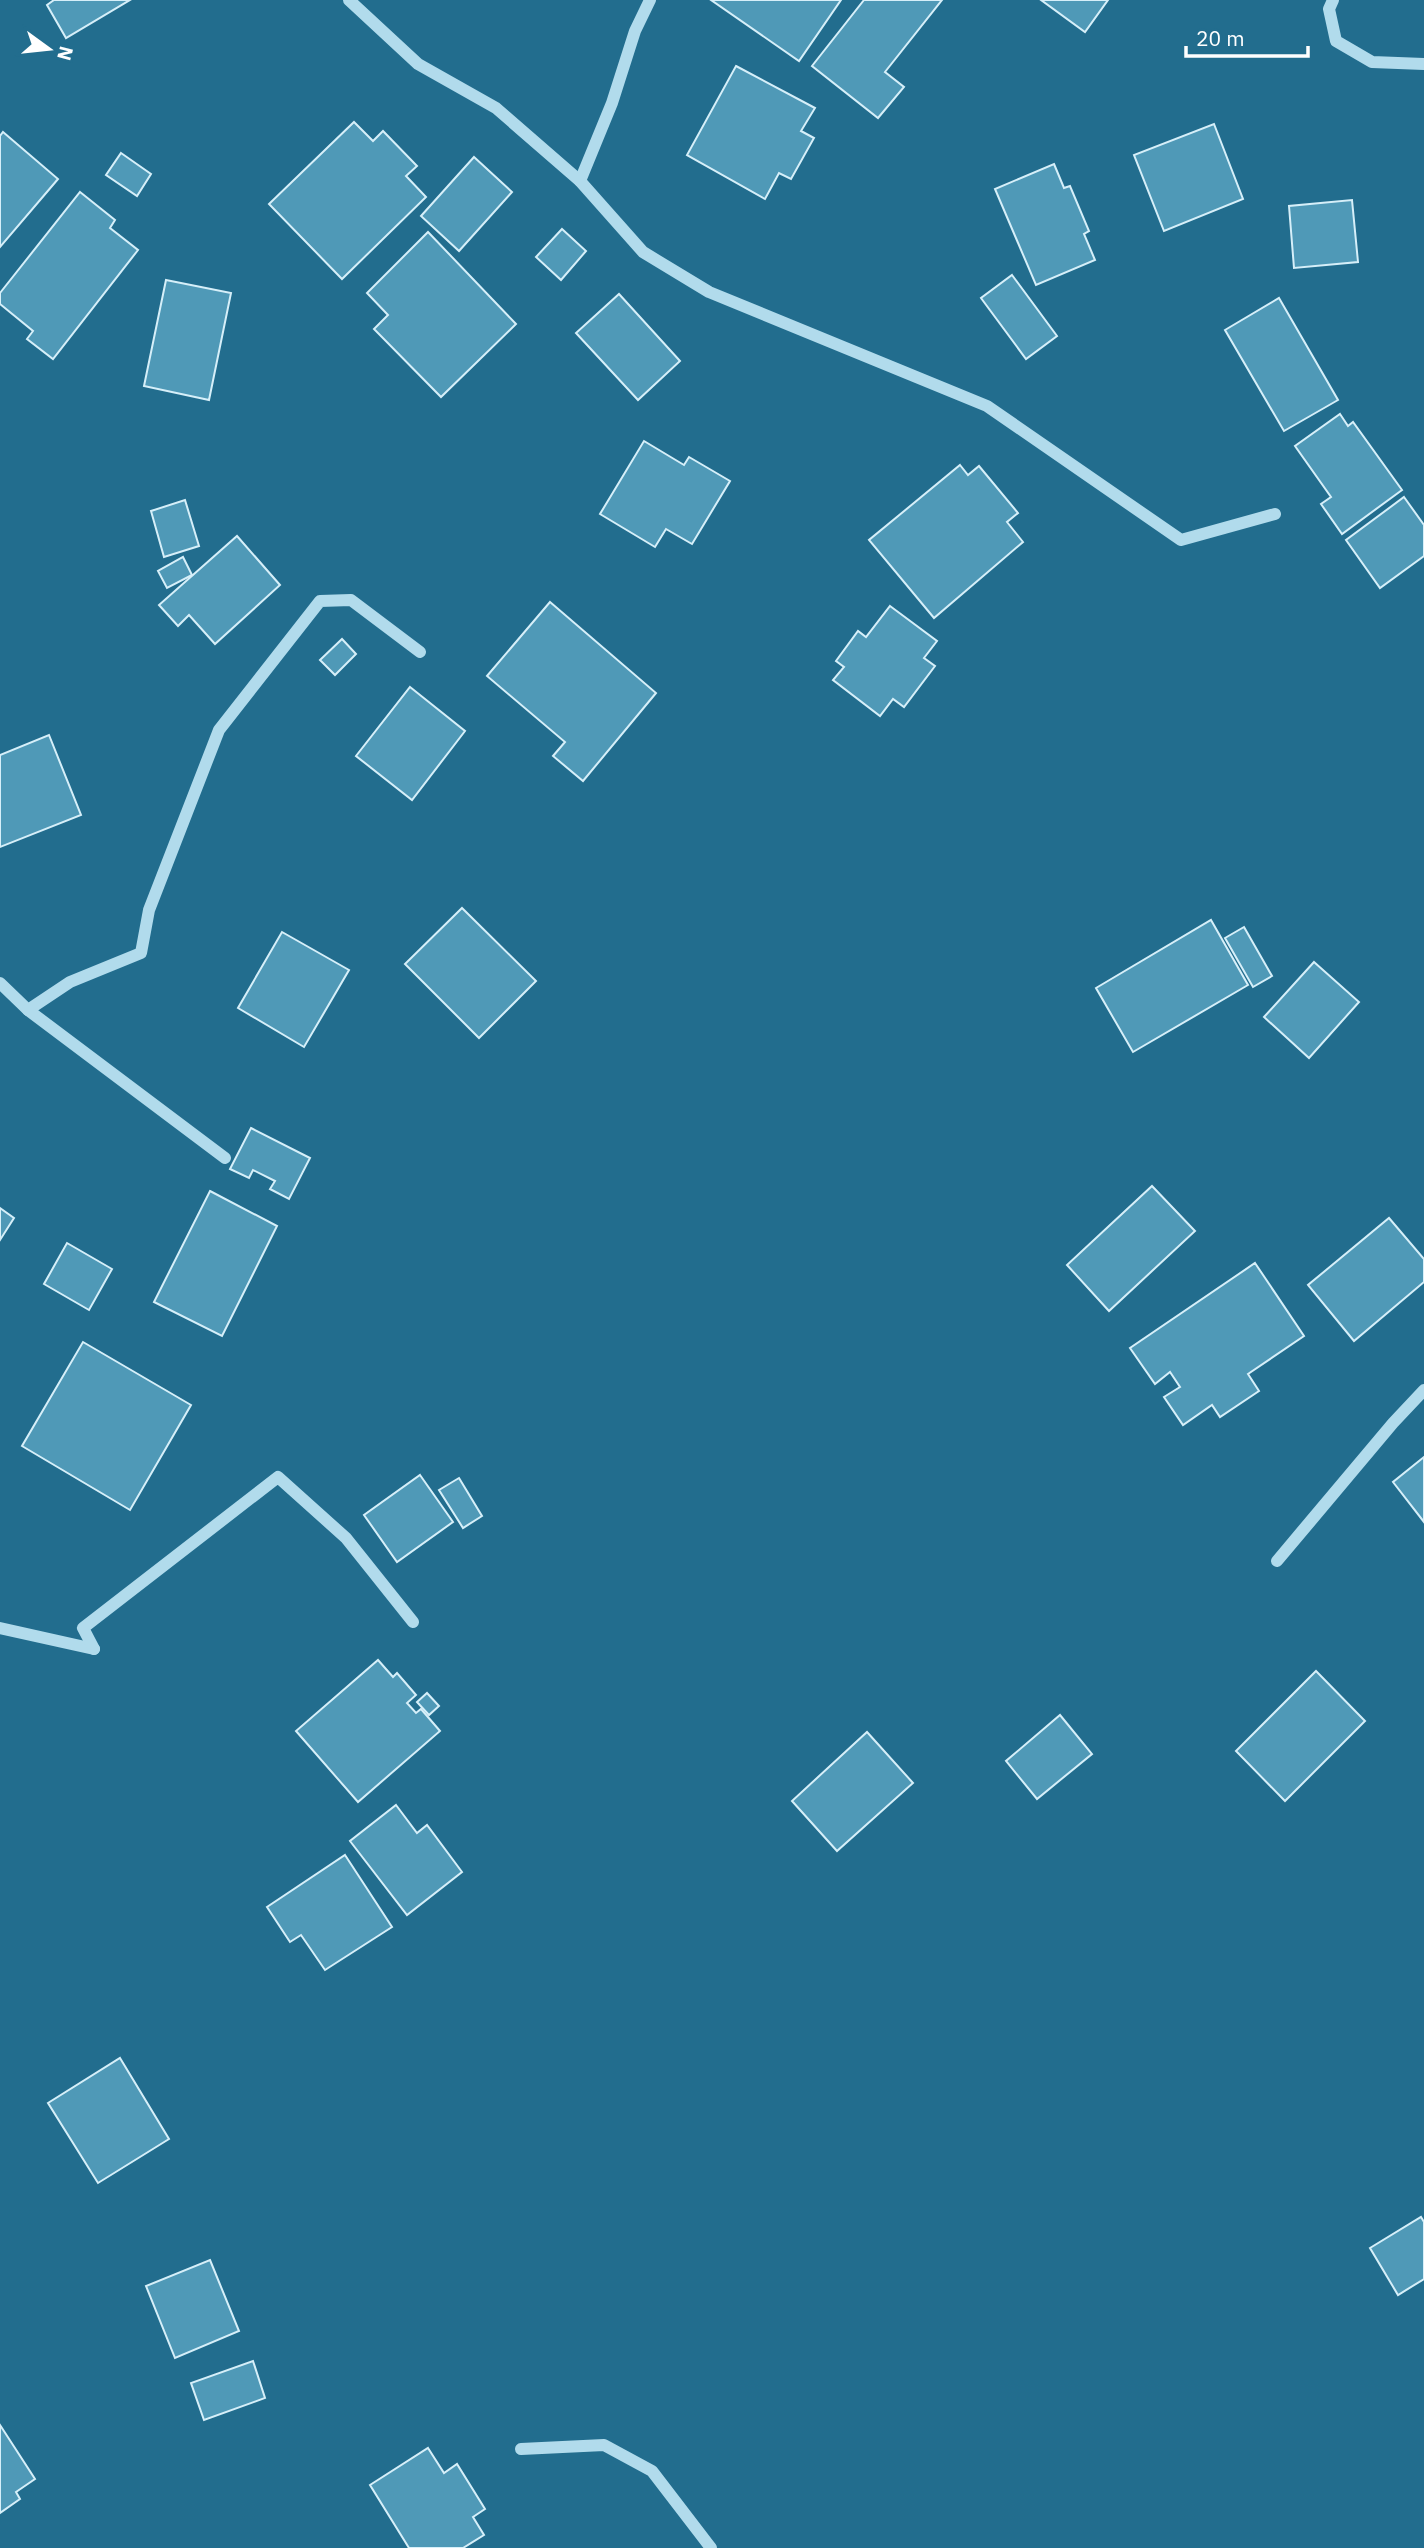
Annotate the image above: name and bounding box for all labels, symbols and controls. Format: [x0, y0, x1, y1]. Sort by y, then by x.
north arrow [14, 14, 84, 84]
scale bar [1186, 14, 1308, 58]
text: 20 m [1196, 24, 1245, 52]
text: N [52, 44, 79, 63]

